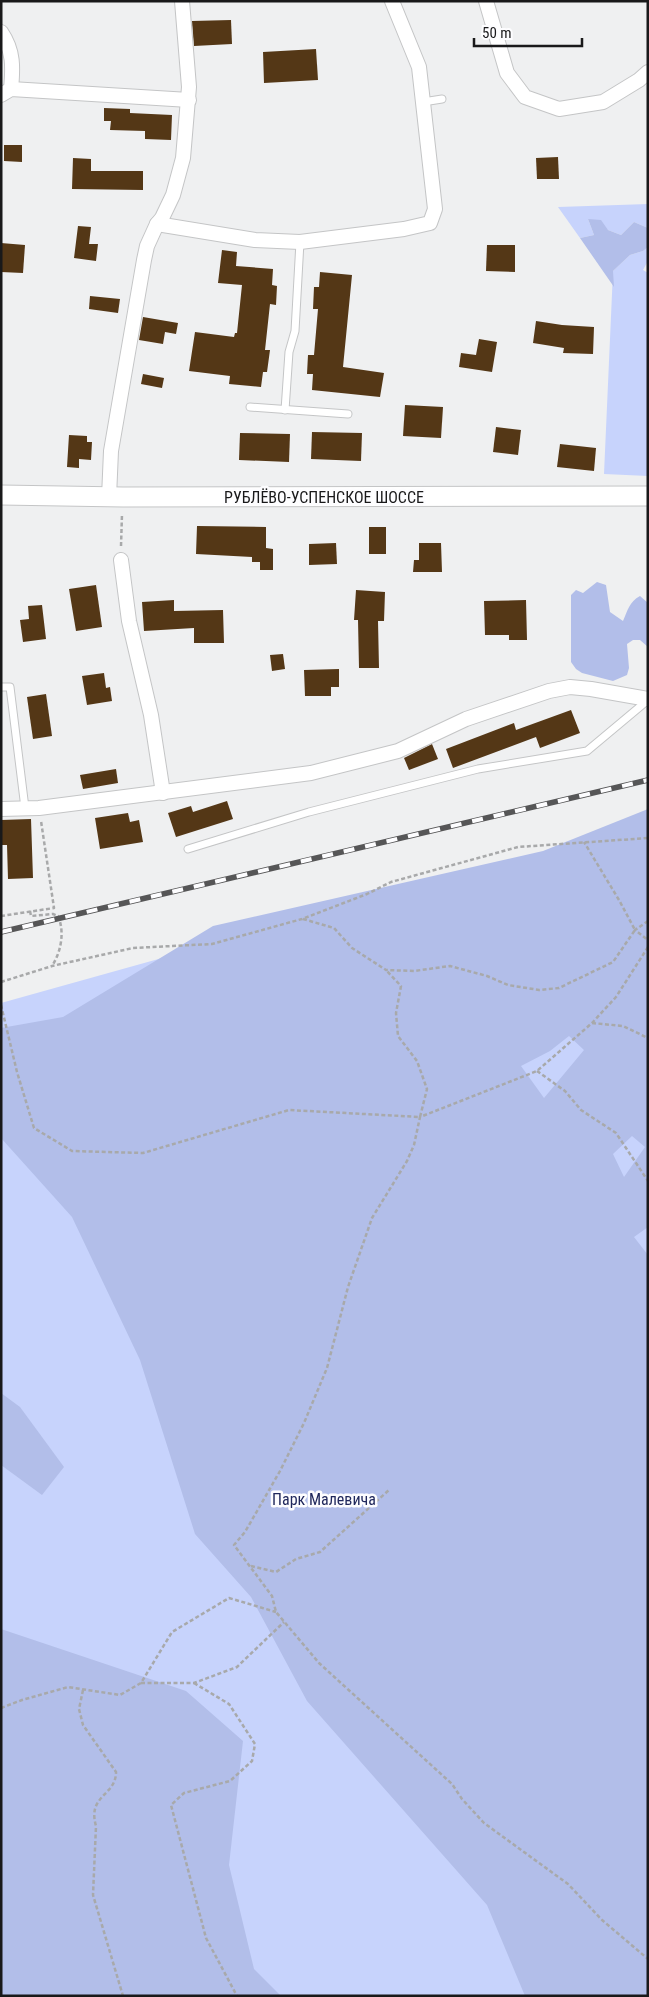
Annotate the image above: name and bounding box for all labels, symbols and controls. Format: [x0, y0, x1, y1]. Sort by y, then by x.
scale bar [474, 15, 582, 47]
text: 50 m [482, 24, 512, 42]
street label: РУБЛЁВО-УСПЕНСКОЕ ШОССЕ [224, 488, 424, 507]
park label: Парк Малевича [272, 1490, 376, 1509]

